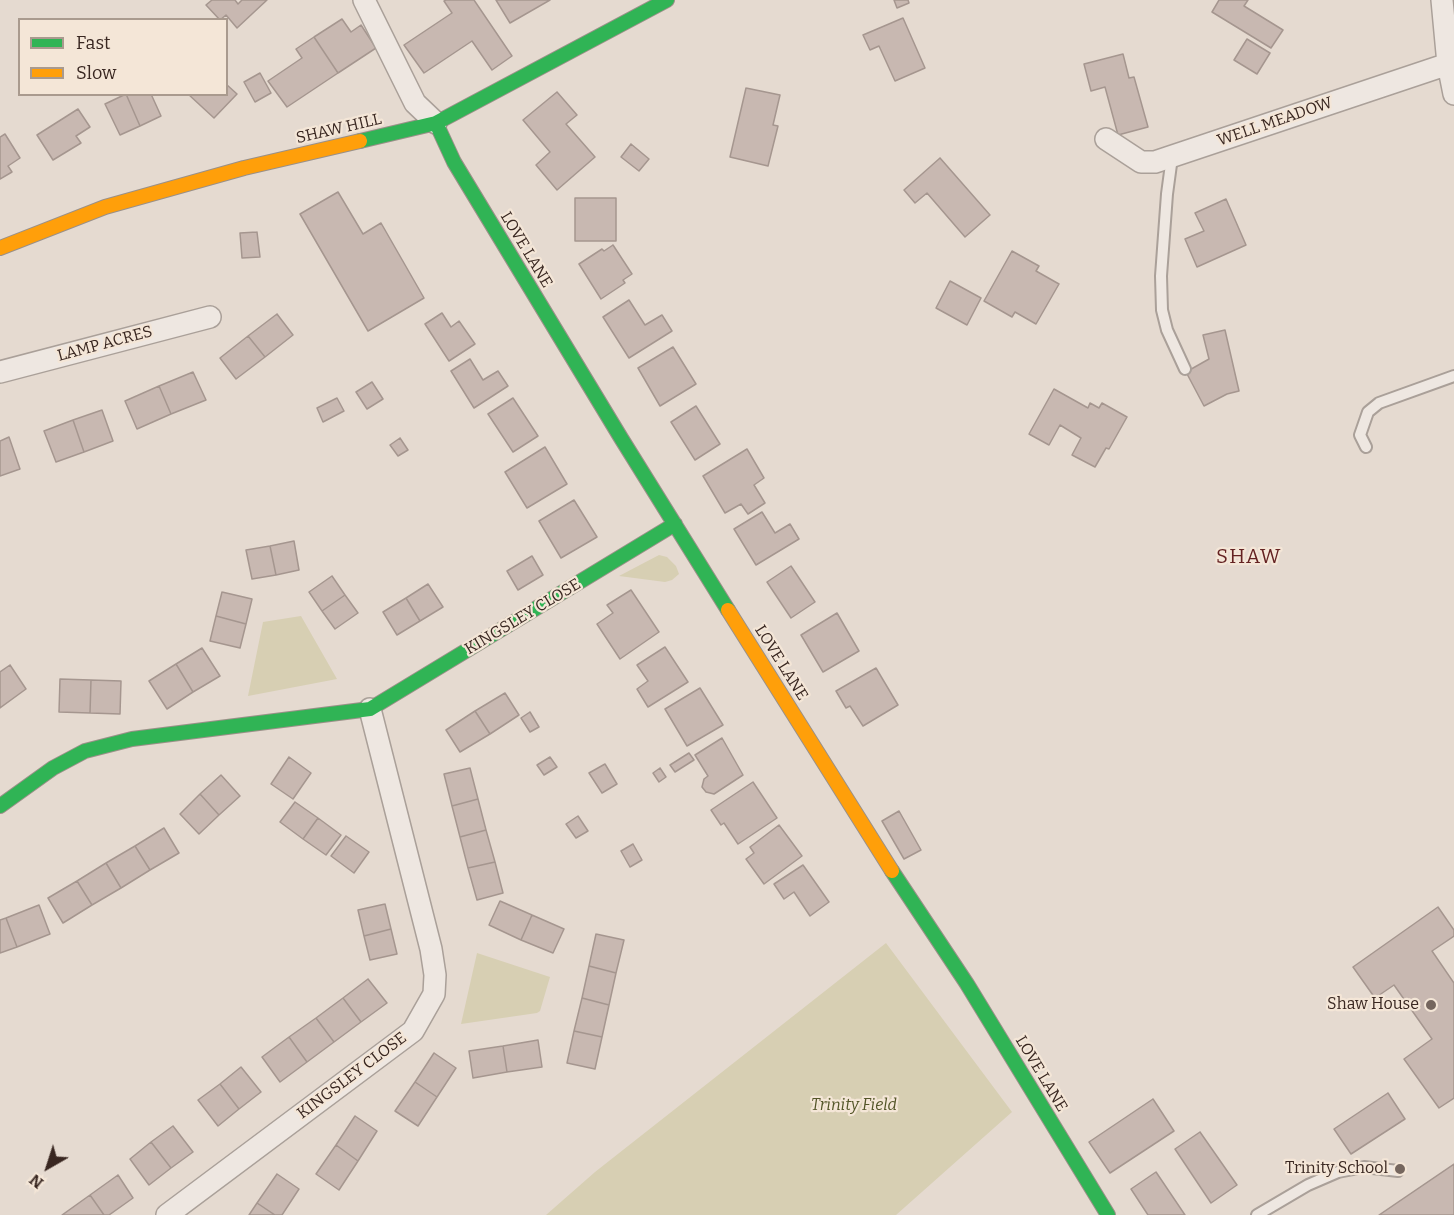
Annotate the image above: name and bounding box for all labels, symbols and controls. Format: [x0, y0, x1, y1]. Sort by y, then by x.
legend [18, 18, 228, 96]
text: Fast [76, 32, 111, 54]
text: Slow [76, 62, 116, 84]
street label: WELL MEADOW [1215, 93, 1335, 151]
street label: SHAW HILL [294, 110, 384, 148]
street label: LOVE LANE [496, 209, 556, 291]
street label: LAMP ACRES [55, 322, 155, 366]
district label: SHAW [1216, 545, 1282, 569]
street label: KINGSLEY CLOSE [462, 575, 584, 659]
street label: LOVE LANE [750, 622, 812, 704]
place label: Shaw House [1327, 995, 1419, 1015]
marker: Shaw House [1424, 998, 1438, 1012]
street label: KINGSLEY CLOSE [294, 1029, 410, 1123]
street label: LOVE LANE [1011, 1033, 1071, 1115]
park label: Trinity Field [811, 1096, 897, 1116]
north arrow [18, 1137, 78, 1197]
place label: Trinity School [1285, 1159, 1388, 1179]
marker: Trinity School [1393, 1162, 1407, 1176]
text: N [26, 1170, 47, 1193]

